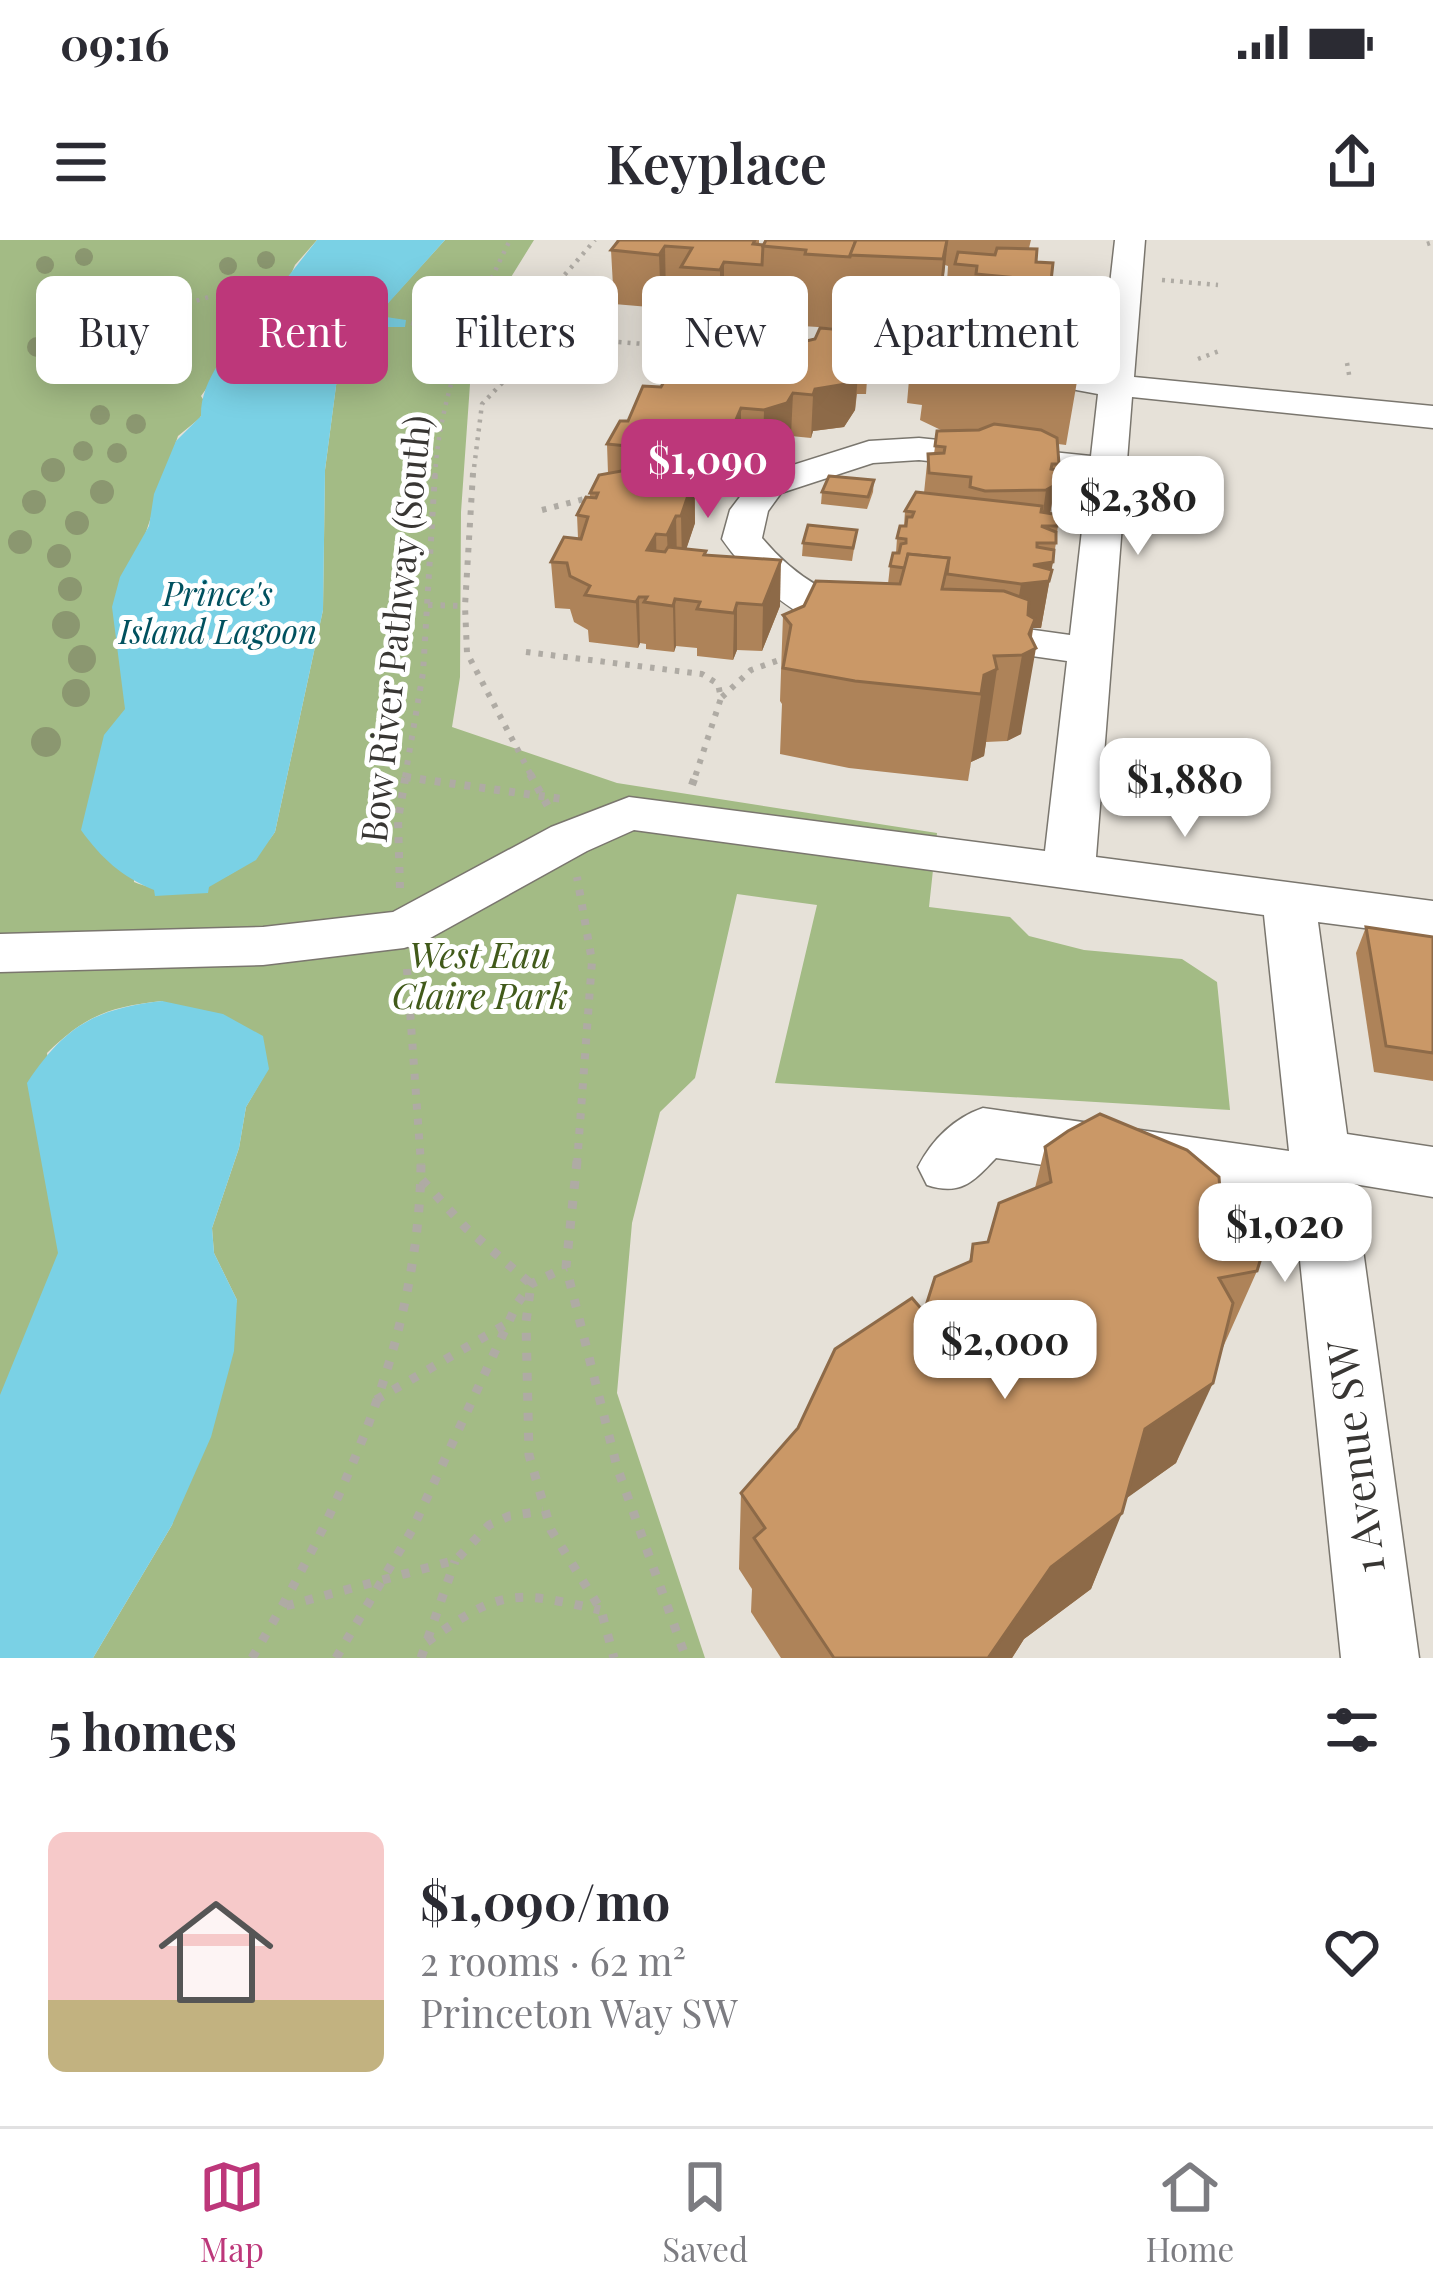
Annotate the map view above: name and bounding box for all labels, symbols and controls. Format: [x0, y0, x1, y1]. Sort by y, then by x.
text: 09:16 [60, 12, 169, 72]
text: Keyplace [606, 126, 827, 198]
icon: menu [48, 129, 114, 195]
icon: share [1319, 129, 1385, 195]
chip: Buy [36, 276, 192, 384]
chip: Rent [216, 276, 388, 384]
chip: Filters [412, 276, 618, 384]
chip: New [642, 276, 808, 384]
chip: Apartment [832, 276, 1120, 384]
street label: Bow River Pathway (South) [348, 413, 440, 845]
pin: $1,090 [610, 419, 806, 521]
text: $1,090 [648, 432, 768, 484]
pin: $2,380 [1040, 456, 1236, 558]
text: $2,380 [1079, 469, 1197, 521]
water label: Prince's Island Lagoon [117, 570, 317, 652]
pin: $1,880 [1087, 738, 1283, 840]
text: $1,880 [1127, 751, 1243, 803]
park label: West Eau Claire Park [392, 929, 568, 1018]
pin: $1,020 [1187, 1183, 1383, 1285]
text: $1,020 [1226, 1196, 1344, 1248]
pin: $2,000 [907, 1300, 1103, 1402]
text: $2,000 [941, 1313, 1069, 1365]
street label: 1 Avenue SW [1312, 1337, 1396, 1577]
text: 5 homes [48, 1696, 237, 1764]
icon: filters [1319, 1697, 1385, 1763]
text: $1,090/mo [420, 1866, 670, 1934]
icon: home [144, 1880, 288, 2024]
icon: heart [1319, 1919, 1385, 1985]
text: 2 rooms · 62 m² [420, 1934, 686, 1986]
text: Princeton Way SW [420, 1986, 738, 2038]
tab: Map [199, 2154, 265, 2270]
tab: Saved [662, 2154, 748, 2270]
tab: Home [1146, 2154, 1234, 2270]

